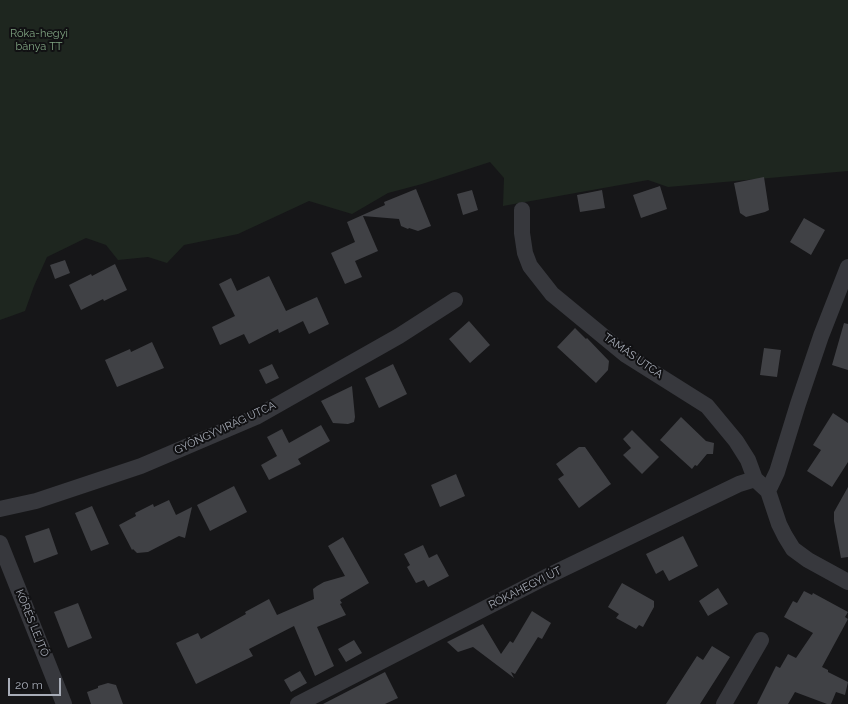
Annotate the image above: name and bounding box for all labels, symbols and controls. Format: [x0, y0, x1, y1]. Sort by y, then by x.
park label: Róka-hegyi bánya TT [10, 27, 68, 53]
street label: TAMÁS UTCA [601, 331, 665, 381]
street label: GYÖNGYVIRÁG UTCA [172, 399, 278, 457]
street label: RÓKAHEGYI ÚT [486, 564, 564, 612]
street label: KŐRÉS LEJTŐ [13, 587, 51, 659]
scale bar [10, 670, 63, 696]
text: 20 m [15, 678, 43, 692]

